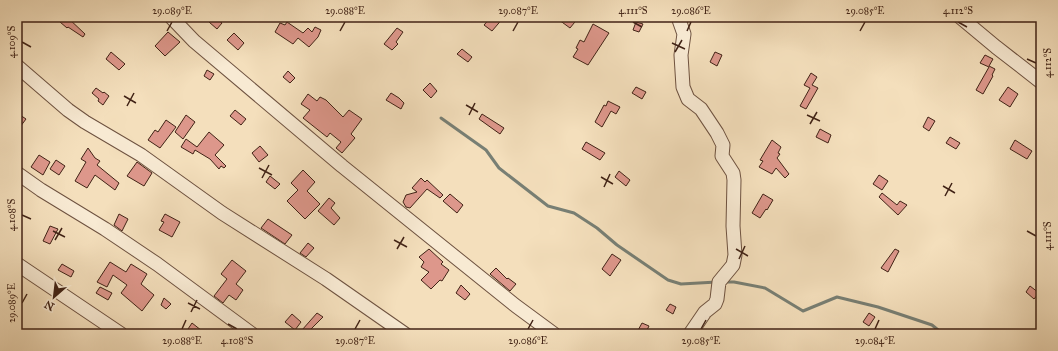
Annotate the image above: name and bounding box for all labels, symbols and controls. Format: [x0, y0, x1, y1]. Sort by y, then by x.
text: 29.089°E [152, 5, 192, 17]
text: 29.088°E [325, 5, 365, 17]
text: 29.087°E [498, 5, 538, 17]
text: 4.111°S [618, 5, 648, 17]
text: 29.086°E [671, 5, 711, 17]
text: 29.085°E [846, 5, 884, 17]
text: 4.112°S [943, 5, 973, 17]
text: 4.109°S [6, 26, 18, 58]
text: 4.112°S [1042, 48, 1054, 78]
text: 4.108°S [6, 199, 18, 231]
text: 4.111°S [1042, 221, 1054, 251]
north arrow [34, 277, 74, 317]
text: 29.089°E [6, 283, 18, 323]
text: N [42, 297, 57, 313]
text: 29.088°E [162, 335, 202, 347]
text: 4.108°S [221, 335, 253, 347]
text: 29.087°E [335, 335, 375, 347]
text: 29.086°E [508, 335, 548, 347]
text: 29.085°E [682, 335, 720, 347]
text: 29.084°E [855, 335, 895, 347]

